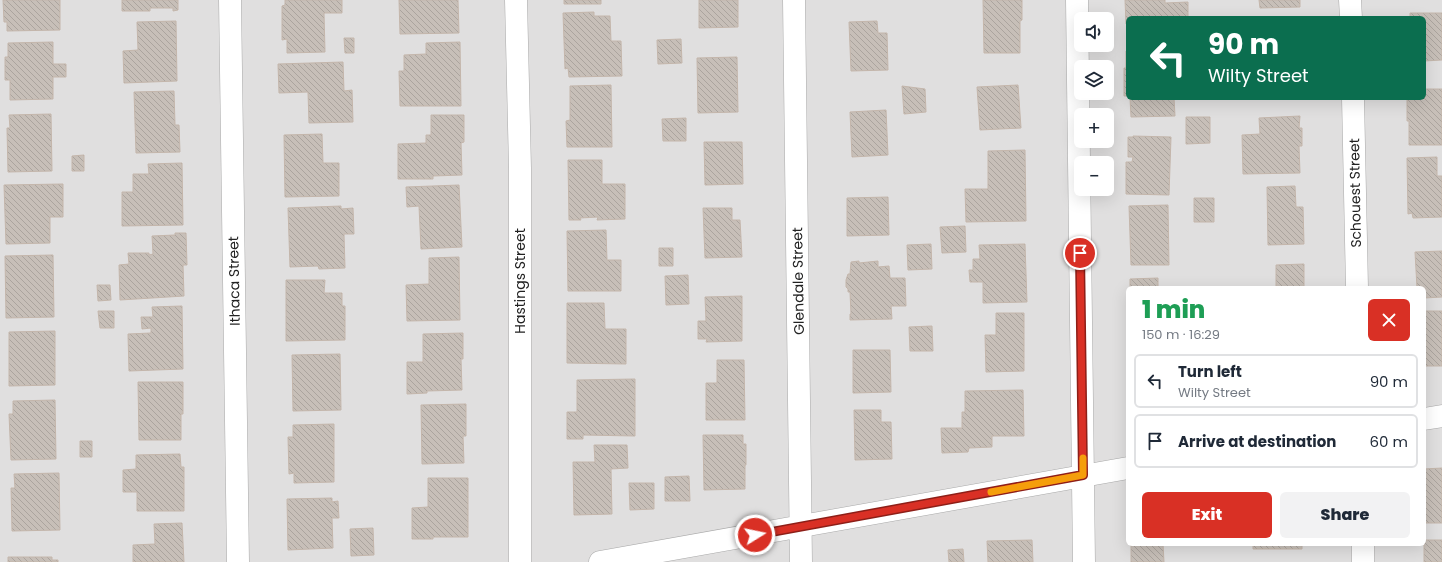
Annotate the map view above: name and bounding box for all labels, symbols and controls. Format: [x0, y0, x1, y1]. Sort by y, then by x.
map controls [1074, 12, 1114, 196]
button: sound [1074, 12, 1114, 52]
text: 90 m [1208, 25, 1279, 64]
icon: left [1142, 32, 1194, 84]
button: layers [1074, 60, 1114, 100]
text: Wilty Street [1208, 63, 1309, 88]
button: + [1074, 108, 1114, 148]
street label: Schouest Street [1344, 138, 1366, 248]
button: − [1074, 156, 1114, 196]
street label: Glendale Street [787, 227, 809, 335]
street label: Hastings Street [510, 228, 530, 334]
street label: Ithaca Street [223, 236, 245, 326]
pin [1063, 236, 1097, 270]
icon: arrive [1069, 242, 1091, 264]
text: 1 min [1142, 293, 1205, 326]
button: close [1368, 299, 1410, 341]
text: 150 m · 16:29 [1142, 325, 1220, 344]
text: Turn left [1178, 361, 1242, 382]
icon: left [1144, 370, 1166, 392]
text: 90 m [1370, 371, 1408, 392]
text: Wilty Street [1178, 383, 1251, 402]
icon: arrive [1144, 430, 1166, 452]
text: Arrive at destination [1178, 431, 1336, 452]
text: 60 m [1370, 431, 1408, 452]
button: Exit [1142, 492, 1272, 538]
button: Share [1280, 492, 1410, 538]
position arrow [734, 514, 776, 556]

